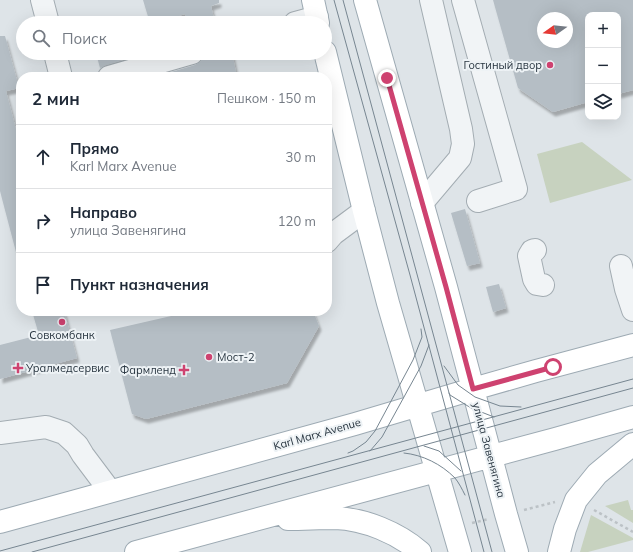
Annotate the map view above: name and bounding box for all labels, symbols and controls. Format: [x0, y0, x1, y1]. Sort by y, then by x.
north arrow [537, 12, 573, 48]
map controls [585, 12, 621, 120]
button: + [585, 12, 621, 48]
search box [16, 16, 332, 60]
icon: search [30, 27, 52, 49]
text: Поиск [62, 29, 107, 48]
button: − [585, 48, 621, 84]
place label: Гостиный двор [464, 58, 542, 72]
marker: Гостиный двор [545, 60, 555, 70]
route end [378, 69, 396, 87]
button: layers [585, 84, 621, 120]
text: 2 мин [32, 88, 80, 109]
text: Пешком · 150 m [217, 90, 316, 106]
text: Прямо [70, 139, 119, 158]
icon: ahead [32, 146, 54, 168]
text: 30 m [286, 149, 316, 165]
text: Karl Marx Avenue [70, 158, 177, 174]
text: Направо [70, 203, 137, 222]
icon: right [32, 210, 54, 232]
text: 120 m [278, 213, 316, 229]
text: улица Завенягина [70, 222, 186, 238]
icon: arrive [32, 274, 54, 296]
text: Пункт назначения [70, 275, 209, 294]
marker: Совкомбанк [57, 317, 67, 327]
place label: Совкомбанк [29, 328, 95, 342]
place label: Мост-2 [217, 350, 255, 364]
marker: Мост-2 [204, 352, 214, 362]
route start [544, 358, 562, 376]
place label: Уралмедсервис [25, 361, 110, 375]
marker: Уралмедсервис [13, 363, 23, 373]
place label: Фармленд [120, 363, 176, 377]
marker: Фармленд [179, 365, 189, 375]
street label: улица Завенягина [470, 401, 508, 499]
street label: Karl Marx Avenue [272, 415, 362, 453]

